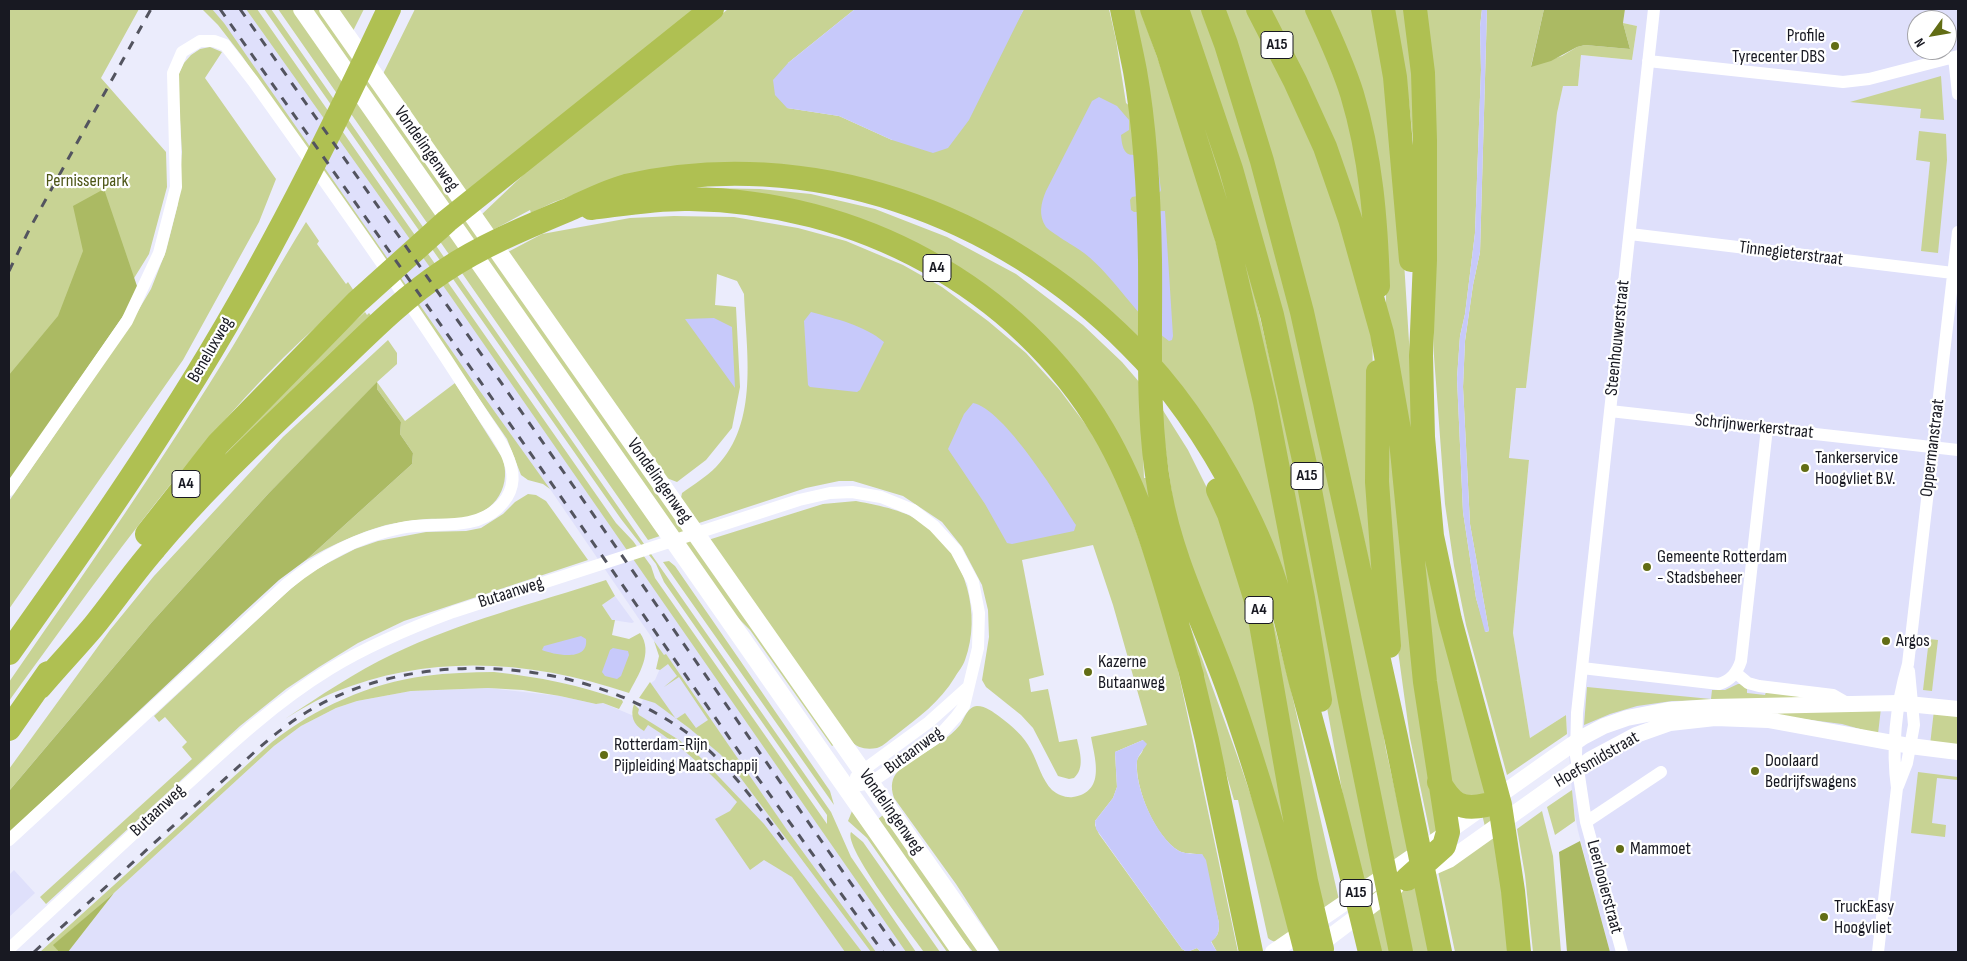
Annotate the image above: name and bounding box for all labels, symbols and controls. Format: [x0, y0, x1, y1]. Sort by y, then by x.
north arrow [1907, 10, 1957, 60]
place label: Profile Tyrecenter DBS [1732, 25, 1825, 68]
road number: A15 [1261, 32, 1293, 58]
text: N [1911, 35, 1929, 50]
marker: Profile Tyrecenter DBS [1829, 40, 1841, 52]
street label: Vondelingenweg [389, 102, 463, 196]
park label: Pernisserpark [46, 170, 128, 192]
street label: Tinnegieterstraat [1738, 237, 1844, 271]
road number: A4 [923, 254, 951, 282]
street label: Steenhouwerstraat [1601, 279, 1635, 397]
street label: Beneluxweg [184, 313, 238, 387]
street label: Oppermanstraat [1916, 398, 1950, 498]
street label: Schrijnwerkerstraat [1694, 410, 1814, 444]
street label: Vondelingenweg [622, 434, 696, 528]
place label: Tankerservice Hoogvliet B.V. [1815, 447, 1898, 489]
road number: A15 [1291, 462, 1323, 490]
marker: Tankerservice Hoogvliet B.V. [1799, 462, 1811, 474]
road number: A4 [172, 470, 200, 498]
place label: Gemeente Rotterdam - Stadsbeheer [1657, 546, 1787, 588]
marker: Gemeente Rotterdam - Stadsbeheer [1641, 561, 1653, 573]
street label: Butaanweg [476, 572, 546, 614]
road number: A4 [1245, 596, 1273, 624]
place label: Argos [1896, 630, 1930, 652]
marker: Argos [1880, 635, 1892, 647]
place label: Kazerne Butaanweg [1098, 651, 1165, 694]
marker: Kazerne Butaanweg [1082, 666, 1094, 678]
street label: Butaanweg [881, 723, 947, 779]
street label: Hoefsmidstraat [1551, 727, 1643, 793]
place label: Rotterdam-Rijn Pijpleiding Maatschappij [614, 734, 758, 776]
marker: Rotterdam-Rijn Pijpleiding Maatschappij [598, 749, 610, 761]
place label: Doolaard Bedrijfswagens [1765, 750, 1856, 792]
street label: Vondelingenweg [854, 765, 928, 859]
marker: Doolaard Bedrijfswagens [1749, 765, 1761, 777]
street label: Butaanweg [126, 780, 190, 842]
street label: Leerlooierstraat [1581, 838, 1627, 936]
place label: Mammoet [1630, 838, 1691, 860]
marker: Mammoet [1614, 843, 1626, 855]
road number: A15 [1340, 880, 1372, 906]
place label: TruckEasy Hoogvliet [1834, 896, 1894, 939]
marker: TruckEasy Hoogvliet [1818, 911, 1830, 923]

